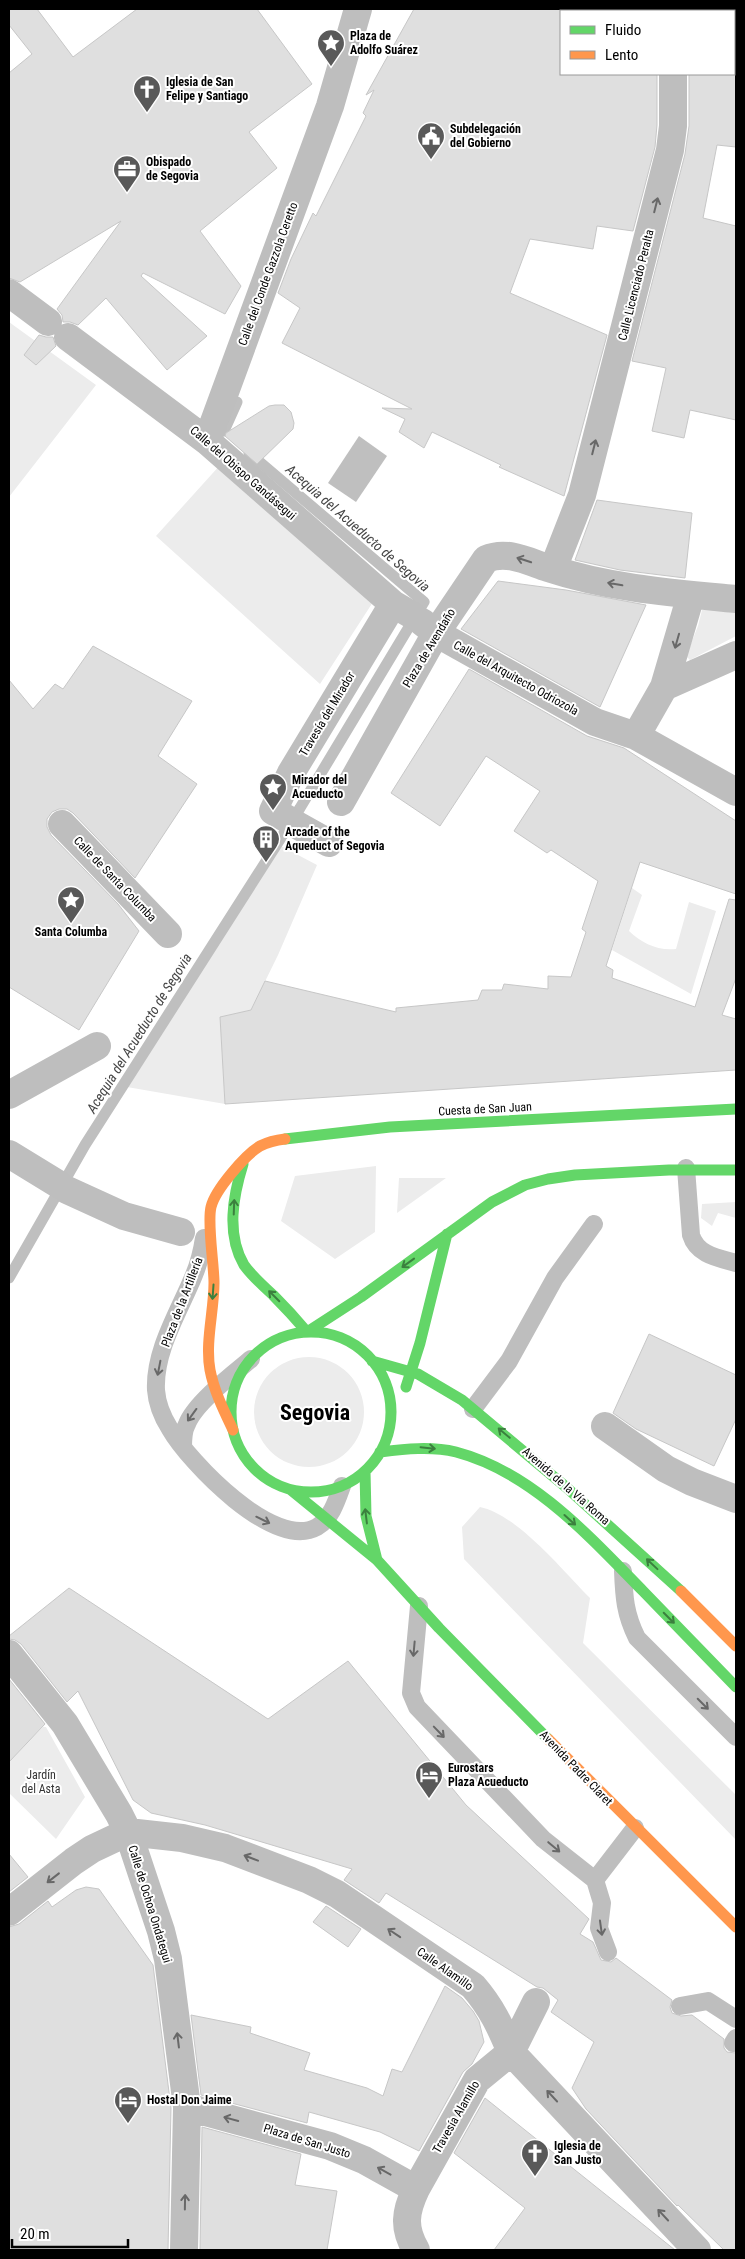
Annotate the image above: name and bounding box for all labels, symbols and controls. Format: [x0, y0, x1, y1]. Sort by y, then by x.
legend [560, 10, 735, 75]
text: Fluido [605, 21, 641, 39]
place icon: Plaza de Adolfo Suárez [316, 28, 346, 67]
place label: Plaza de Adolfo Suárez [350, 29, 418, 57]
text: Lento [605, 46, 638, 64]
church icon: Iglesia de San Felipe y Santiago [132, 74, 162, 113]
place label: Iglesia de San Felipe y Santiago [166, 75, 248, 103]
public building icon: Subdelegación del Gobierno [416, 121, 446, 160]
place label: Subdelegación del Gobierno [450, 122, 521, 150]
office icon: Obispado de Segovia [112, 154, 142, 193]
place label: Obispado de Segovia [146, 155, 199, 183]
one-way arrow [652, 198, 661, 214]
street label: Calle del Conde Gazzola Ceretto [235, 200, 301, 348]
street label: Calle Licenciado Peralta [615, 228, 657, 342]
street label: Calle del Obispo Gandásegui [187, 423, 299, 523]
one-way arrow [590, 440, 599, 456]
water label: Acequia del Acueducto de Segovia [282, 461, 433, 595]
one-way arrow [516, 554, 532, 564]
one-way arrow [607, 578, 623, 588]
street label: Plaza de Avendaño [400, 606, 458, 690]
one-way arrow [672, 633, 682, 649]
street label: Calle del Arquitecto Odriozola [451, 638, 581, 718]
street label: Travesía del Mirador [296, 669, 358, 759]
place icon: Mirador del Acueducto [258, 772, 288, 811]
place label: Mirador del Acueducto [292, 773, 347, 801]
building icon: Arcade of the Aqueduct of Segovia [251, 824, 281, 863]
place label: Arcade of the Aqueduct of Segovia [285, 825, 385, 853]
street label: Calle de Santa Columba [71, 834, 159, 925]
place icon: Santa Columba [56, 885, 86, 924]
place label: Santa Columba [35, 925, 108, 939]
water label: Acequia del Acueducto de Segovia [83, 950, 195, 1117]
street label: Cuesta de San Juan [438, 1100, 532, 1118]
one-way arrow [230, 1200, 239, 1216]
street label: Plaza de la Artillería [158, 1255, 206, 1349]
one-way arrow [402, 1257, 415, 1268]
one-way arrow [209, 1284, 218, 1300]
one-way arrow [267, 1290, 280, 1302]
one-way arrow [154, 1360, 163, 1376]
district label: Segovia [280, 1400, 350, 1425]
one-way arrow [187, 1408, 198, 1421]
one-way arrow [498, 1428, 511, 1439]
one-way arrow [419, 1443, 435, 1453]
street label: Avenida de la Vía Roma [519, 1444, 613, 1528]
one-way arrow [361, 1508, 371, 1524]
one-way arrow [564, 1514, 577, 1525]
one-way arrow [255, 1515, 270, 1525]
one-way arrow [646, 1558, 659, 1569]
one-way arrow [663, 1612, 675, 1625]
one-way arrow [410, 1641, 419, 1657]
one-way arrow [697, 1697, 709, 1710]
one-way arrow [433, 1726, 445, 1738]
street label: Avenida Padre Claret [537, 1728, 616, 1809]
hotel icon: Eurostars Plaza Acueducto [414, 1760, 444, 1799]
place label: Eurostars Plaza Acueducto [448, 1761, 529, 1789]
park label: Jardín del Asta [22, 1768, 61, 1796]
one-way arrow [547, 1842, 560, 1853]
street label: Calle de Ochoa Ondategui [125, 1844, 175, 1964]
one-way arrow [244, 1853, 259, 1862]
one-way arrow [47, 1872, 60, 1883]
one-way arrow [596, 1919, 606, 1935]
one-way arrow [387, 1928, 401, 1938]
street label: Calle Alamillo [414, 1945, 476, 1993]
one-way arrow [173, 2032, 183, 2048]
street label: Travesía Alamillo [430, 2078, 482, 2156]
hotel icon: Hostal Don Jaime [113, 2085, 143, 2124]
one-way arrow [546, 2090, 558, 2103]
place label: Hostal Don Jaime [147, 2093, 232, 2107]
one-way arrow [224, 2114, 240, 2123]
street label: Plaza de San Justo [262, 2121, 352, 2161]
church icon: Iglesia de San Justo [520, 2138, 550, 2177]
place label: Iglesia de San Justo [554, 2139, 602, 2167]
one-way arrow [378, 2166, 392, 2176]
one-way arrow [180, 2194, 189, 2210]
one-way arrow [657, 2208, 669, 2221]
scale bar [12, 2216, 129, 2248]
text: 20 m [20, 2225, 50, 2243]

